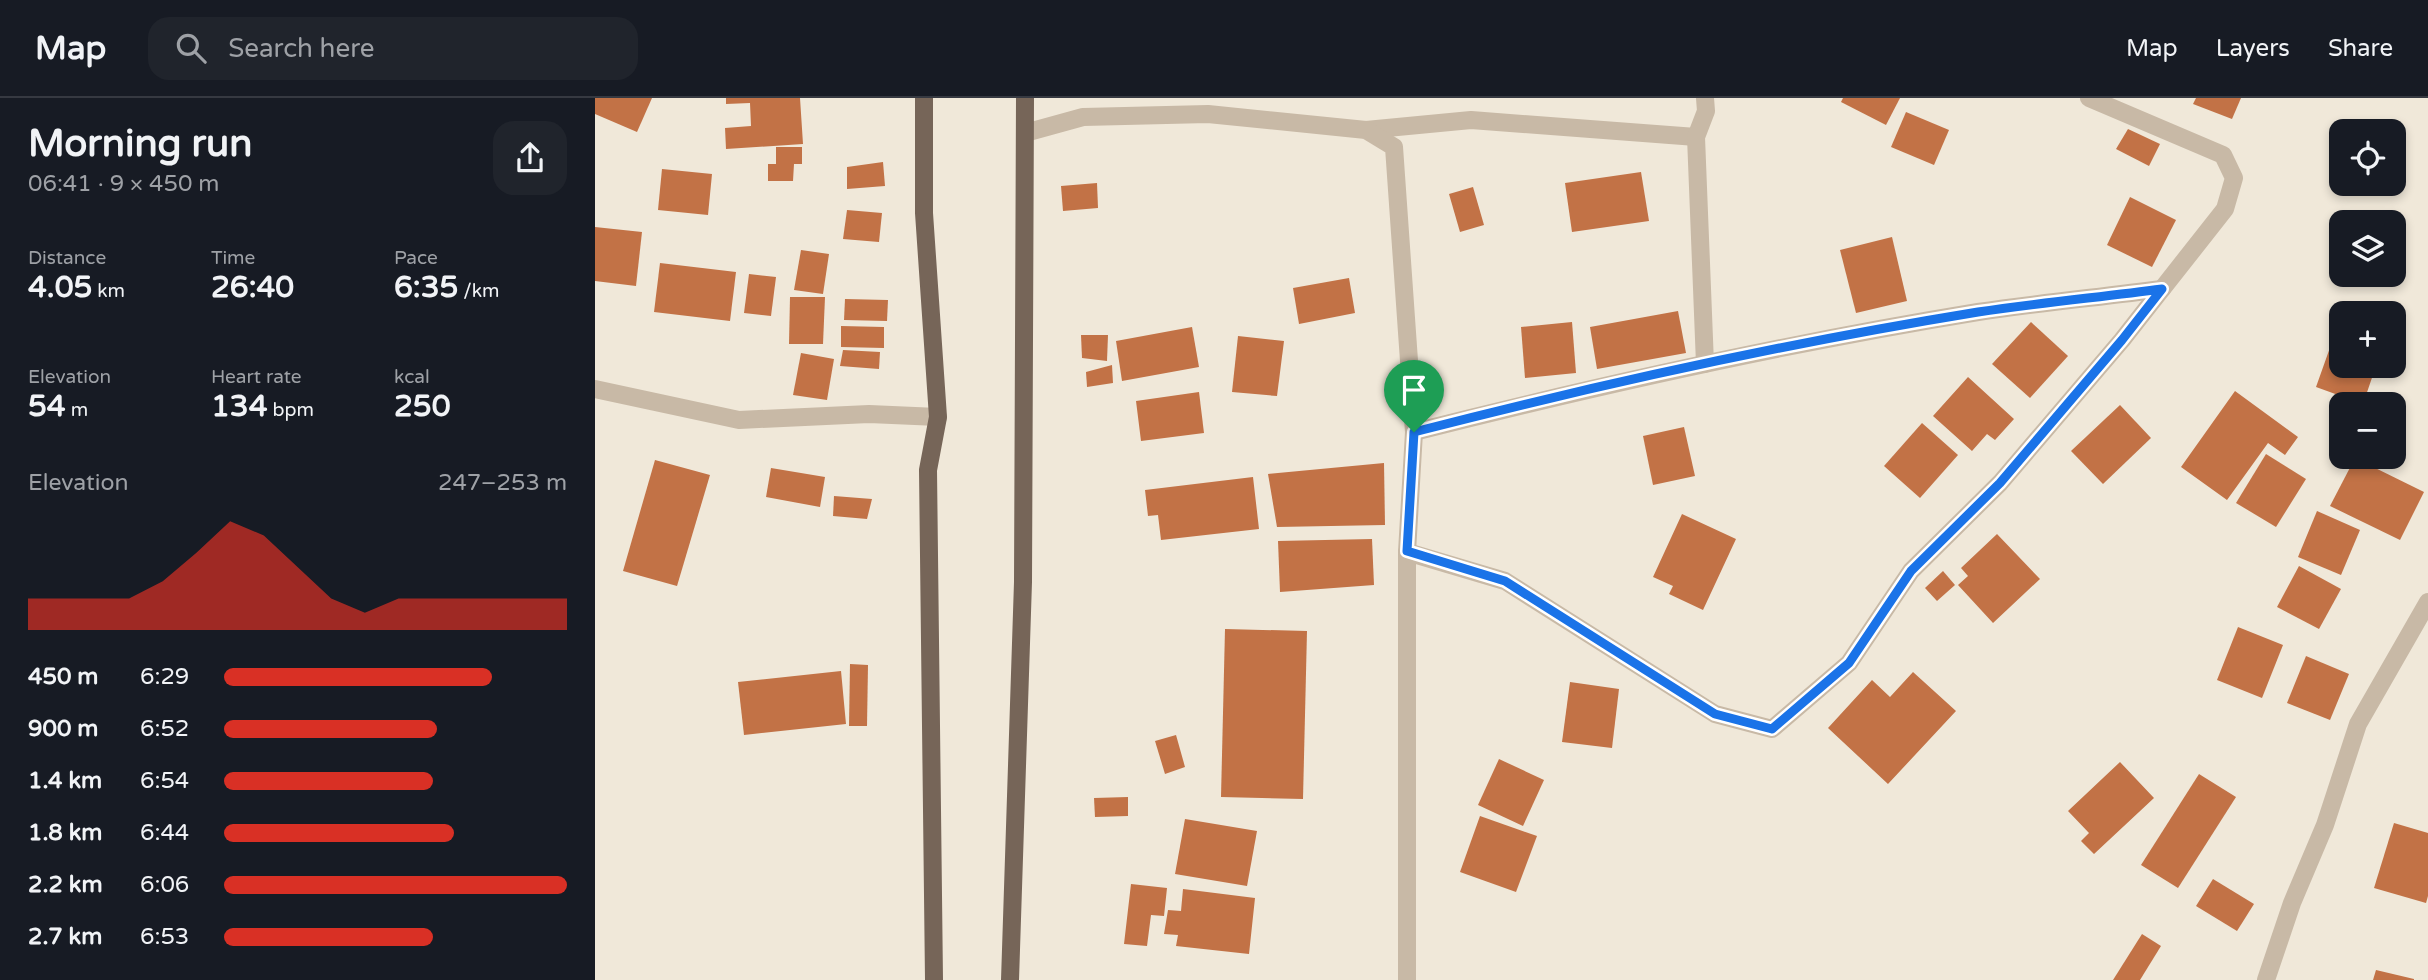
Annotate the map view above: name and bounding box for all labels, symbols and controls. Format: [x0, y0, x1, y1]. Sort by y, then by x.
search box [148, 17, 638, 80]
text: Map [35, 29, 106, 68]
icon: search [172, 29, 210, 67]
text: Search here [228, 33, 374, 64]
text: Map [2126, 34, 2178, 63]
text: Layers [2216, 34, 2290, 63]
text: Share [2328, 34, 2393, 63]
map controls [2329, 119, 2406, 469]
button: locate [2329, 119, 2406, 196]
text: Morning run [28, 121, 252, 167]
button: share [493, 121, 567, 195]
text: 06:41 · 9 × 450 m [28, 170, 219, 198]
button: layers [2329, 210, 2406, 287]
text: Distance [28, 247, 106, 269]
text: Time [211, 247, 255, 269]
text: Pace [394, 247, 438, 269]
text: 4.05 [28, 269, 92, 306]
text: 26:40 [211, 269, 294, 306]
text: 6:35 [394, 269, 458, 306]
text: km [92, 280, 125, 302]
text: /km [458, 280, 499, 302]
button: + [2329, 301, 2406, 378]
pin [1384, 360, 1444, 432]
text: Elevation [28, 366, 111, 388]
text: Heart rate [211, 366, 302, 388]
text: kcal [394, 366, 430, 388]
icon: arrive [1395, 371, 1433, 409]
text: 54 [28, 388, 66, 425]
text: 134 [211, 388, 268, 425]
text: 250 [394, 388, 451, 425]
button: − [2329, 392, 2406, 469]
text: m [66, 399, 88, 421]
text: bpm [268, 399, 314, 421]
text: Elevation [28, 469, 129, 497]
text: 247–253 m [438, 469, 567, 497]
text: 450 m [28, 663, 98, 691]
text: 6:29 [140, 663, 189, 691]
text: 900 m [28, 715, 98, 743]
text: 6:52 [140, 715, 189, 743]
text: 1.4 km [28, 767, 102, 795]
text: 6:54 [140, 767, 189, 795]
text: 1.8 km [28, 819, 102, 847]
text: 6:44 [140, 819, 189, 847]
text: 2.2 km [28, 871, 103, 899]
text: 6:06 [140, 871, 189, 899]
text: 2.7 km [28, 923, 102, 951]
text: 6:53 [140, 923, 189, 951]

